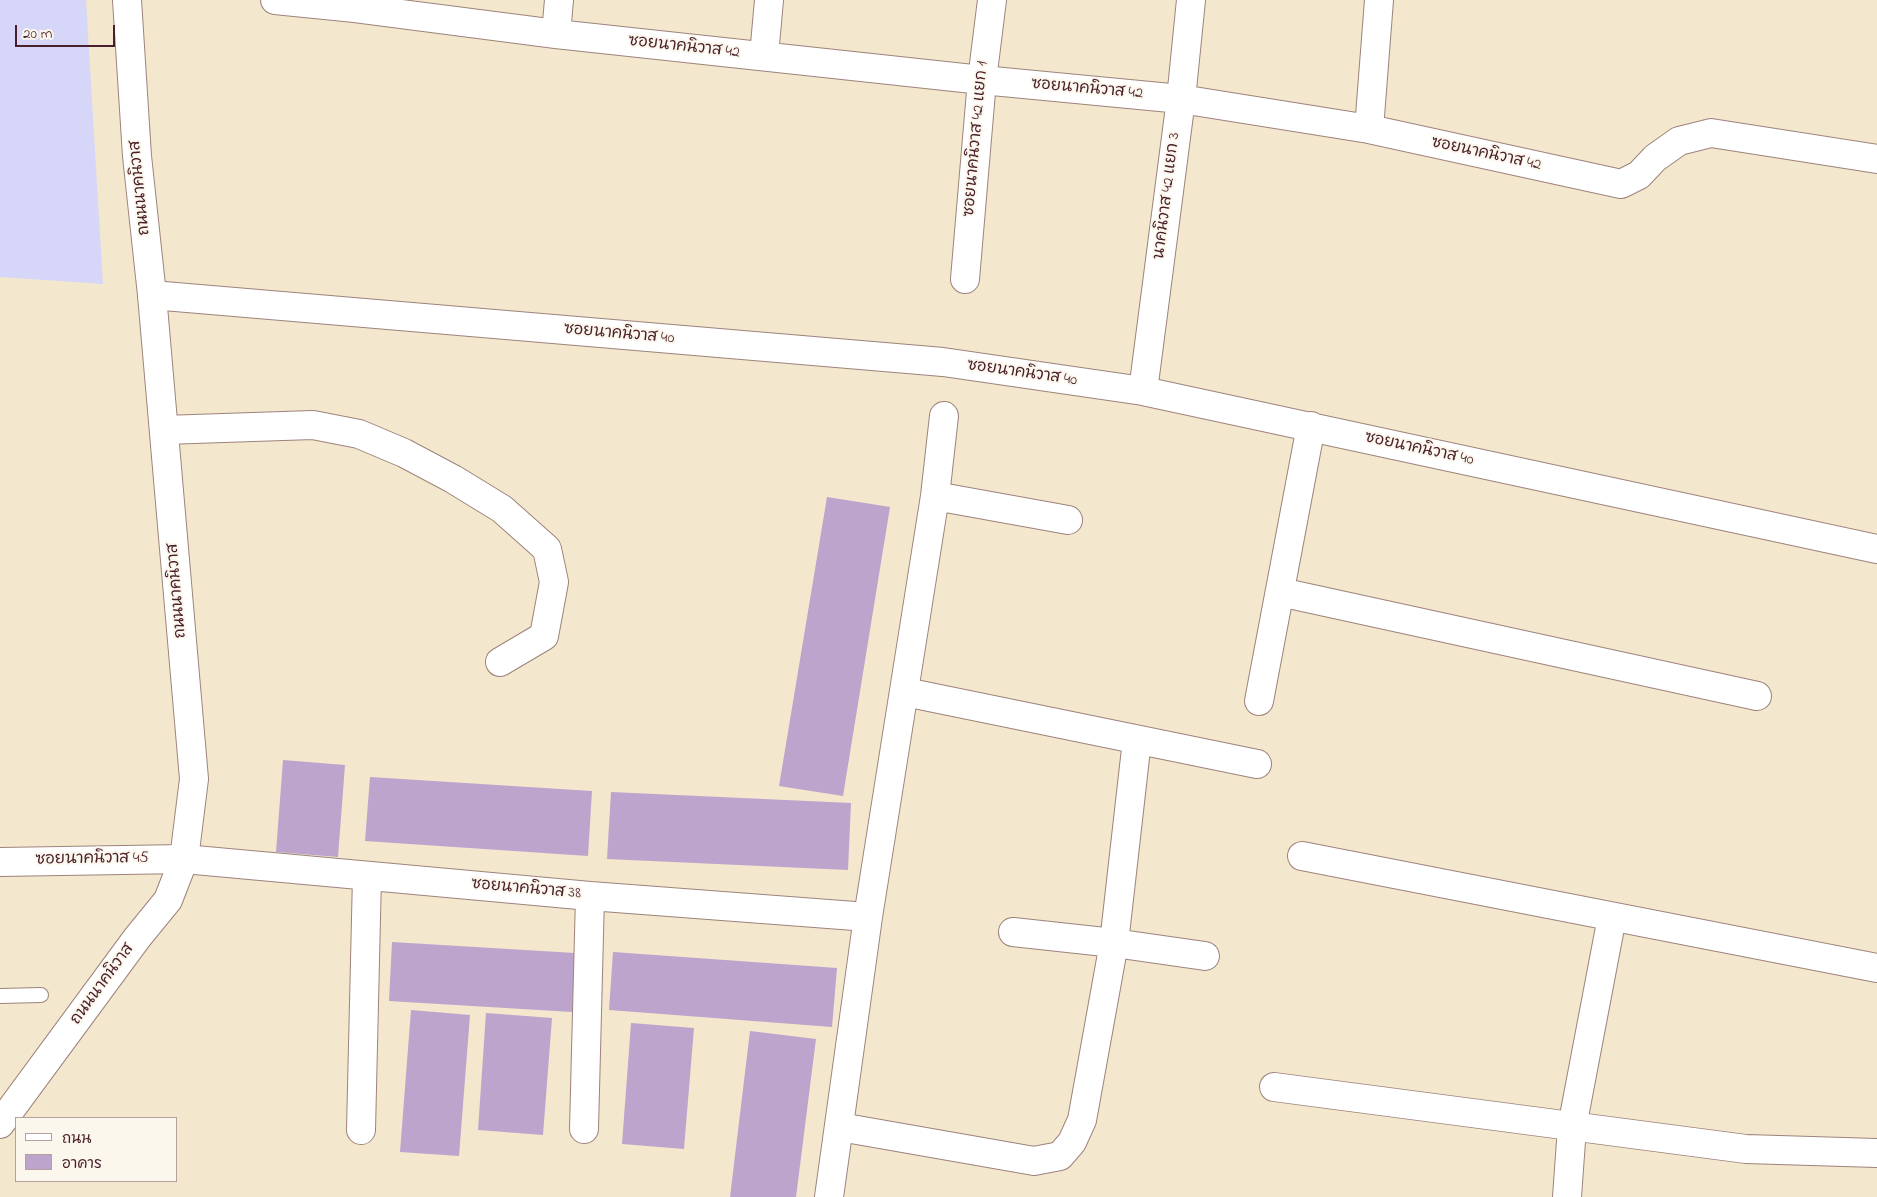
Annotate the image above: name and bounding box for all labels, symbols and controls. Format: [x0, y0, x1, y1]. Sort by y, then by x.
scale bar [18, 15, 118, 47]
text: 20 m [23, 23, 52, 45]
street label: ซอยนาคนิวาส 42 [627, 33, 741, 63]
street label: ซอยนาคนิวาส 42 แยก 1 [961, 60, 993, 218]
street label: ซอยนาคนิวาส 42 [1030, 76, 1144, 104]
street label: นาคนิวาส 42 แยก 3 [1151, 131, 1185, 261]
street label: ซอยนาคนิวาส 42 [1429, 134, 1543, 176]
street label: ถนนนาคนิวาส [126, 140, 156, 236]
street label: ซอยนาคนิวาส 40 [563, 321, 675, 349]
street label: ซอยนาคนิวาส 40 [966, 357, 1078, 391]
street label: ซอยนาคนิวาส 40 [1363, 429, 1475, 471]
street label: ถนนนาคนิวาส [164, 543, 192, 639]
street label: ซอยนาคนิวาส 45 [35, 849, 149, 871]
street label: ซอยนาคนิวาส 38 [470, 876, 582, 904]
street label: ถนนนาคนิวาส [67, 941, 139, 1029]
legend [15, 1117, 178, 1182]
text: ถนน [62, 1128, 91, 1150]
text: อาคาร [62, 1153, 102, 1175]

